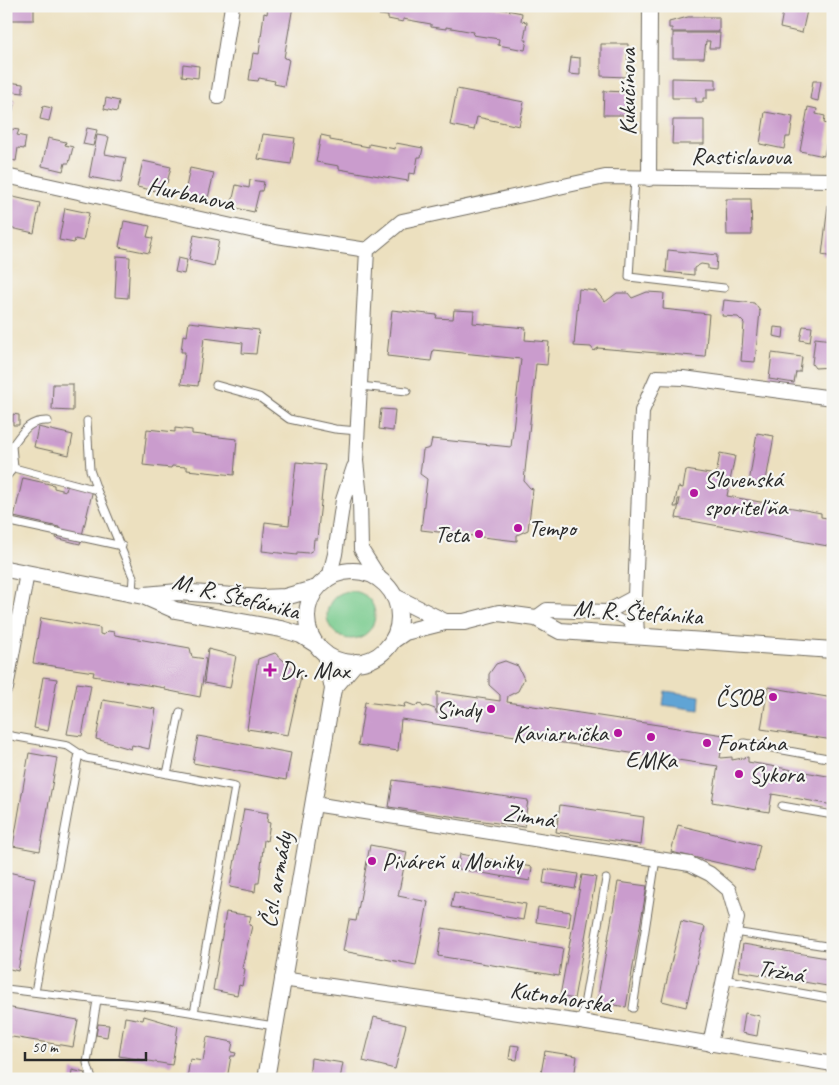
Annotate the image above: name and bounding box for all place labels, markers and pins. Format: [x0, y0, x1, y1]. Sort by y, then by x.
place label: Slovenská sporiteľňa [704, 464, 789, 522]
marker: Slovenská sporiteľňa [688, 487, 700, 499]
place label: Tempo [528, 513, 578, 543]
place label: Teta [435, 519, 470, 549]
marker: Tempo [512, 522, 524, 534]
marker: Teta [473, 528, 485, 540]
place label: Dr. Max [280, 655, 351, 685]
marker: Dr. Max [264, 664, 276, 676]
place label: ČSOB [715, 682, 765, 712]
marker: ČSOB [767, 691, 779, 703]
place label: Sindy [436, 694, 483, 724]
marker: Sindy [485, 703, 497, 715]
place label: Kaviarnička [513, 718, 610, 748]
marker: Kaviarnička [612, 727, 624, 739]
place label: Fontána [717, 728, 788, 758]
marker: EMKa [645, 731, 657, 743]
marker: Fontána [701, 737, 713, 749]
place label: EMKa [625, 745, 678, 775]
place label: Sykora [749, 759, 805, 789]
marker: Sykora [733, 768, 745, 780]
place label: Piváreň u Moniky [382, 846, 524, 876]
marker: Piváreň u Moniky [366, 855, 378, 867]

